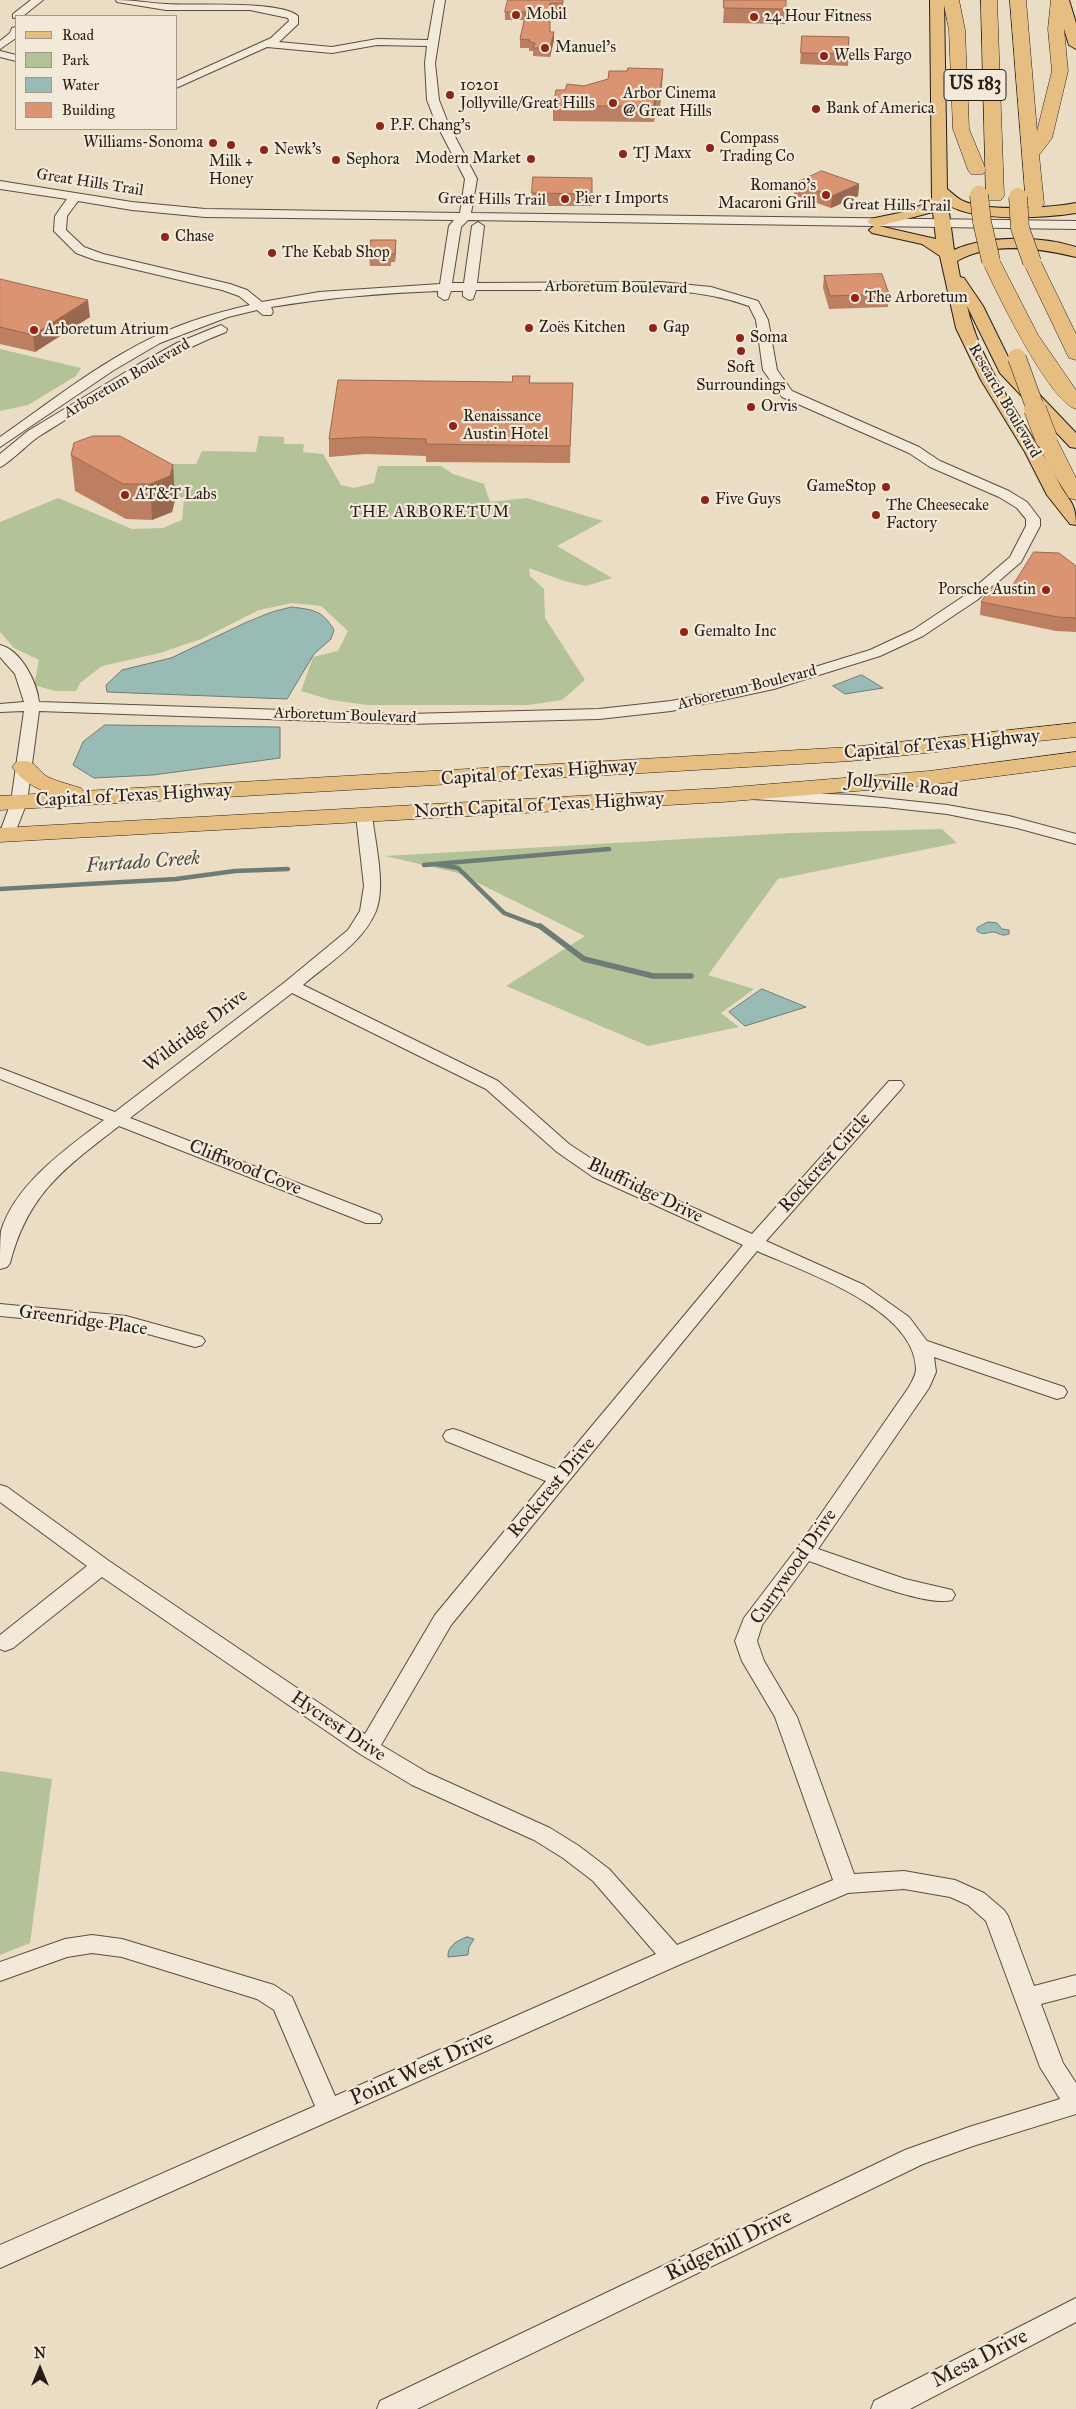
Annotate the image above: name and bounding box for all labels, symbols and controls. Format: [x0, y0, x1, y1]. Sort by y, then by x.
place label: Mobil [526, 5, 567, 25]
place label: 24 Hour Fitness [764, 7, 871, 27]
marker: Mobil [510, 9, 522, 21]
marker: 24 Hour Fitness [748, 11, 760, 23]
legend [15, 15, 178, 130]
text: Road [62, 26, 94, 44]
place label: Manuel's [555, 38, 616, 58]
marker: Manuel's [539, 42, 551, 54]
place label: Wells Fargo [834, 46, 912, 66]
marker: Wells Fargo [818, 50, 830, 62]
text: Park [62, 51, 89, 69]
road number: US 183 [944, 70, 1006, 100]
text: Water [62, 76, 99, 94]
place label: 10201 Jollyville/Great Hills [460, 76, 595, 114]
place label: Arbor Cinema @ Great Hills [623, 84, 716, 122]
marker: 10201 Jollyville/Great Hills [444, 89, 456, 101]
marker: Arbor Cinema @ Great Hills [607, 97, 619, 109]
place label: Bank of America [826, 99, 935, 119]
text: Building [62, 101, 115, 119]
marker: Bank of America [810, 103, 822, 115]
place label: P.F. Chang's [390, 116, 470, 136]
marker: P.F. Chang's [374, 120, 386, 132]
place label: Compass Trading Co [720, 129, 794, 167]
place label: Williams-Sonoma [83, 133, 203, 153]
marker: Williams-Sonoma [207, 137, 219, 149]
marker: Milk + Honey [225, 139, 237, 151]
place label: Newk's [274, 140, 321, 160]
marker: Compass Trading Co [704, 142, 716, 154]
marker: Newk's [258, 144, 270, 156]
place label: TJ Maxx [633, 144, 691, 164]
marker: TJ Maxx [617, 148, 629, 160]
place label: Modern Market [415, 149, 521, 169]
place label: Sephora [346, 150, 399, 170]
place label: Milk + Honey [209, 152, 253, 190]
marker: Modern Market [525, 153, 537, 165]
marker: Sephora [330, 154, 342, 166]
street label: Great Hills Trail [35, 165, 145, 201]
place label: Romano's Macaroni Grill [718, 176, 816, 214]
street label: Great Hills Trail [438, 189, 546, 211]
place label: Pier 1 Imports [575, 189, 668, 209]
marker: Romano's Macaroni Grill [820, 189, 832, 201]
marker: Pier 1 Imports [559, 193, 571, 205]
street label: Great Hills Trail [843, 195, 951, 217]
place label: Chase [175, 227, 214, 247]
marker: Chase [159, 231, 171, 243]
place label: The Kebab Shop [282, 243, 390, 263]
marker: The Kebab Shop [266, 247, 278, 259]
street label: Arboretum Boulevard [544, 277, 688, 299]
place label: The Arboretum [865, 288, 968, 308]
marker: The Arboretum [849, 292, 861, 304]
place label: Zoës Kitchen [539, 318, 625, 338]
place label: Gap [663, 318, 689, 338]
place label: Arboretum Atrium [44, 320, 169, 340]
marker: Zoës Kitchen [523, 322, 535, 334]
marker: Gap [647, 322, 659, 334]
marker: Arboretum Atrium [28, 324, 40, 336]
place label: Soma [750, 328, 788, 348]
marker: Soma [734, 332, 746, 344]
street label: Arboretum Boulevard [60, 335, 194, 423]
street label: Research Boulevard [964, 341, 1044, 461]
marker: Soft Surroundings [735, 345, 747, 357]
place label: Soft Surroundings [696, 358, 786, 396]
place label: Orvis [761, 397, 797, 417]
marker: Orvis [745, 401, 757, 413]
place label: Renaissance Austin Hotel [463, 407, 549, 445]
marker: Renaissance Austin Hotel [447, 420, 459, 432]
place label: GameStop [806, 477, 876, 497]
marker: GameStop [880, 481, 892, 493]
place label: AT&T Labs [135, 485, 216, 505]
marker: AT&T Labs [119, 489, 131, 501]
place label: Five Guys [715, 490, 781, 510]
marker: Five Guys [699, 494, 711, 506]
place label: The Cheesecake Factory [886, 496, 989, 534]
district label: THE ARBORETUM [348, 503, 512, 523]
marker: The Cheesecake Factory [870, 509, 882, 521]
place label: Porsche Austin [938, 580, 1036, 600]
marker: Porsche Austin [1040, 584, 1052, 596]
place label: Gemalto Inc [694, 622, 776, 642]
marker: Gemalto Inc [678, 626, 690, 638]
street label: Arboretum Boulevard [675, 661, 819, 715]
street label: Arboretum Boulevard [273, 704, 417, 728]
street label: Capital of Texas Highway [843, 725, 1041, 765]
street label: Capital of Texas Highway [440, 755, 638, 791]
street label: Jollyville Road [845, 769, 959, 803]
street label: Capital of Texas Highway [35, 779, 233, 813]
street label: North Capital of Texas Highway [413, 788, 665, 824]
water label: Furtado Creek [85, 847, 201, 879]
street label: Wildridge Drive [139, 984, 253, 1078]
street label: Rockcrest Circle [774, 1108, 876, 1218]
street label: Cliffwood Cove [185, 1135, 305, 1201]
street label: Bluffridge Drive [584, 1153, 706, 1229]
street label: Greenridge Place [17, 1301, 149, 1341]
street label: Rockcrest Drive [503, 1433, 601, 1543]
street label: Currywood Drive [746, 1505, 842, 1629]
street label: Hycrest Drive [286, 1687, 390, 1767]
street label: Point West Drive [346, 2026, 498, 2112]
street label: Ridgehill Drive [661, 2204, 797, 2288]
street label: Mesa Drive [927, 2324, 1033, 2394]
north arrow [15, 2344, 65, 2394]
text: N [34, 2345, 46, 2362]

